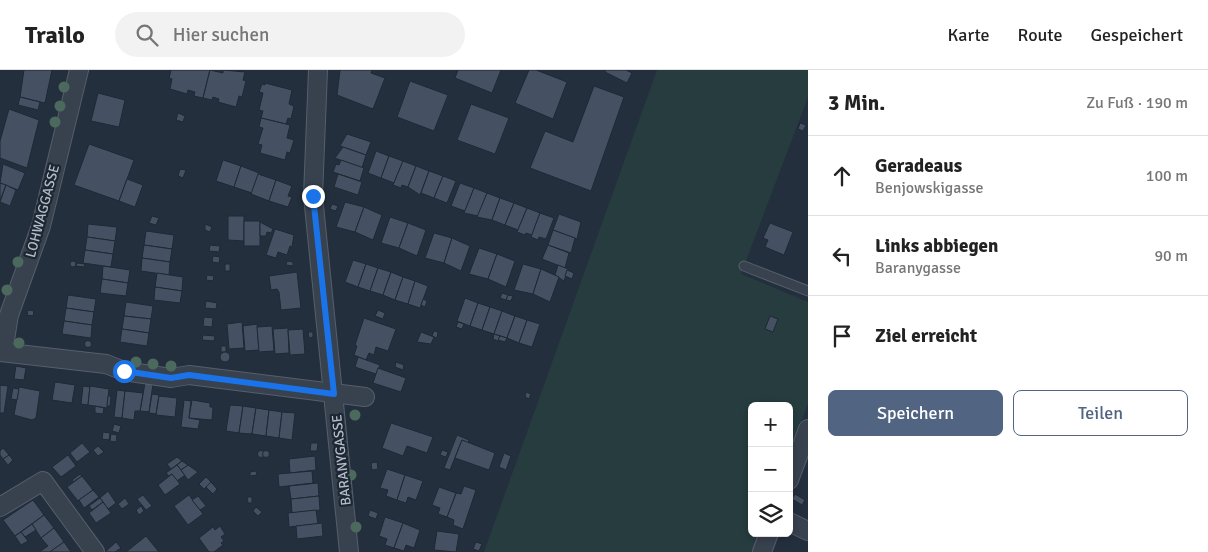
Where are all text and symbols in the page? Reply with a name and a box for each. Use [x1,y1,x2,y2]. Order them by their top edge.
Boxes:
search box [115,12,465,57]
text: Trailo [25,20,85,50]
icon: search [133,21,161,49]
text: Hier suchen [173,23,269,47]
text: Karte [948,24,990,46]
text: Route [1018,24,1063,46]
text: Gespeichert [1091,24,1183,46]
text: 3 Min. [828,90,885,116]
text: Zu Fuß · 190 m [1086,93,1188,113]
text: Geradeaus [875,154,962,178]
icon: ahead [828,162,856,190]
street label: LOHWAGGASSE [22,163,63,259]
text: 100 m [1146,166,1188,186]
text: Benjowskigasse [875,178,983,198]
route end [302,185,325,208]
text: Links abbiegen [875,234,998,258]
icon: left [828,242,856,270]
text: 90 m [1154,246,1188,266]
text: Baranygasse [875,258,961,278]
icon: arrive [828,322,856,350]
text: Ziel erreicht [875,324,977,348]
route start [113,360,136,383]
button: Speichern [828,390,1003,436]
button: Teilen [1013,390,1188,436]
map controls [748,402,793,537]
button: + [748,402,793,447]
street label: BARANYGASSE [328,414,355,506]
button: − [748,447,793,492]
button: layers [748,492,793,537]

